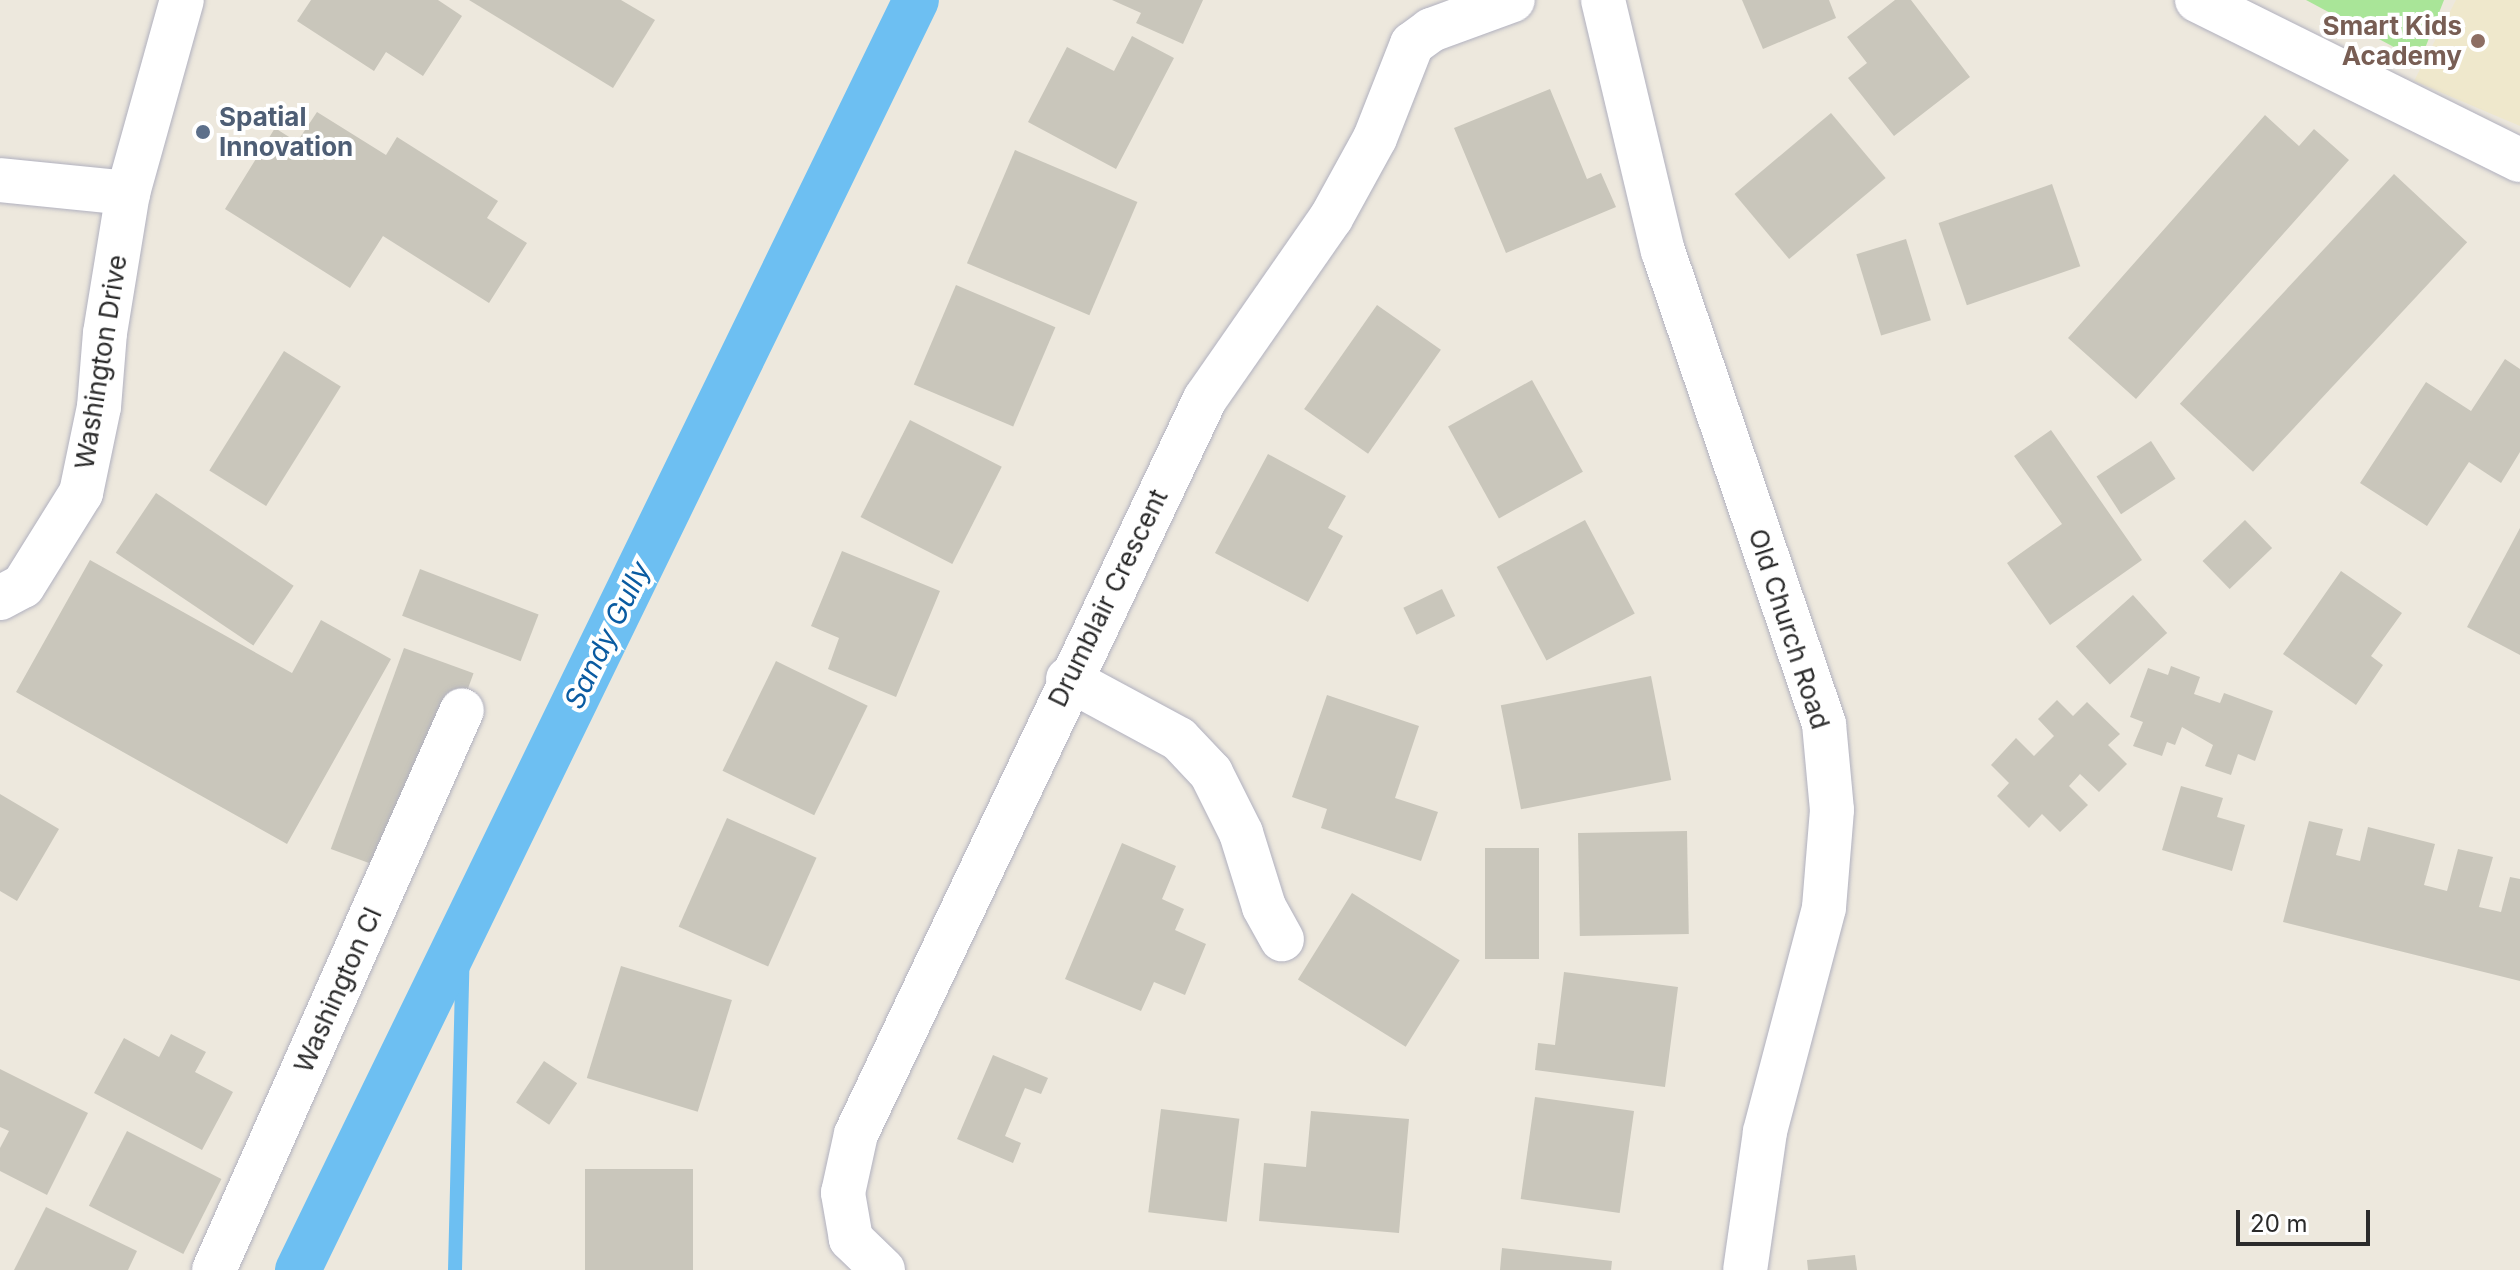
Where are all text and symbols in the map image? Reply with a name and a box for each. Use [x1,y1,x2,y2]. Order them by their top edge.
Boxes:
place label: Smart Kids Academy [2322,10,2462,72]
marker: Smart Kids Academy [2469,32,2487,50]
place label: Spatial Innovation [219,101,353,162]
marker: Spatial Innovation [194,123,212,141]
street label: Washington Drive [69,253,133,471]
street label: Drumblair Crescent [1042,484,1174,712]
street label: Old Church Road [1742,525,1836,733]
water label: Sandy Gully [557,556,657,714]
street label: Washington Cl [288,903,388,1077]
scale bar [2240,1194,2374,1244]
text: 20 m [2250,1209,2308,1238]

